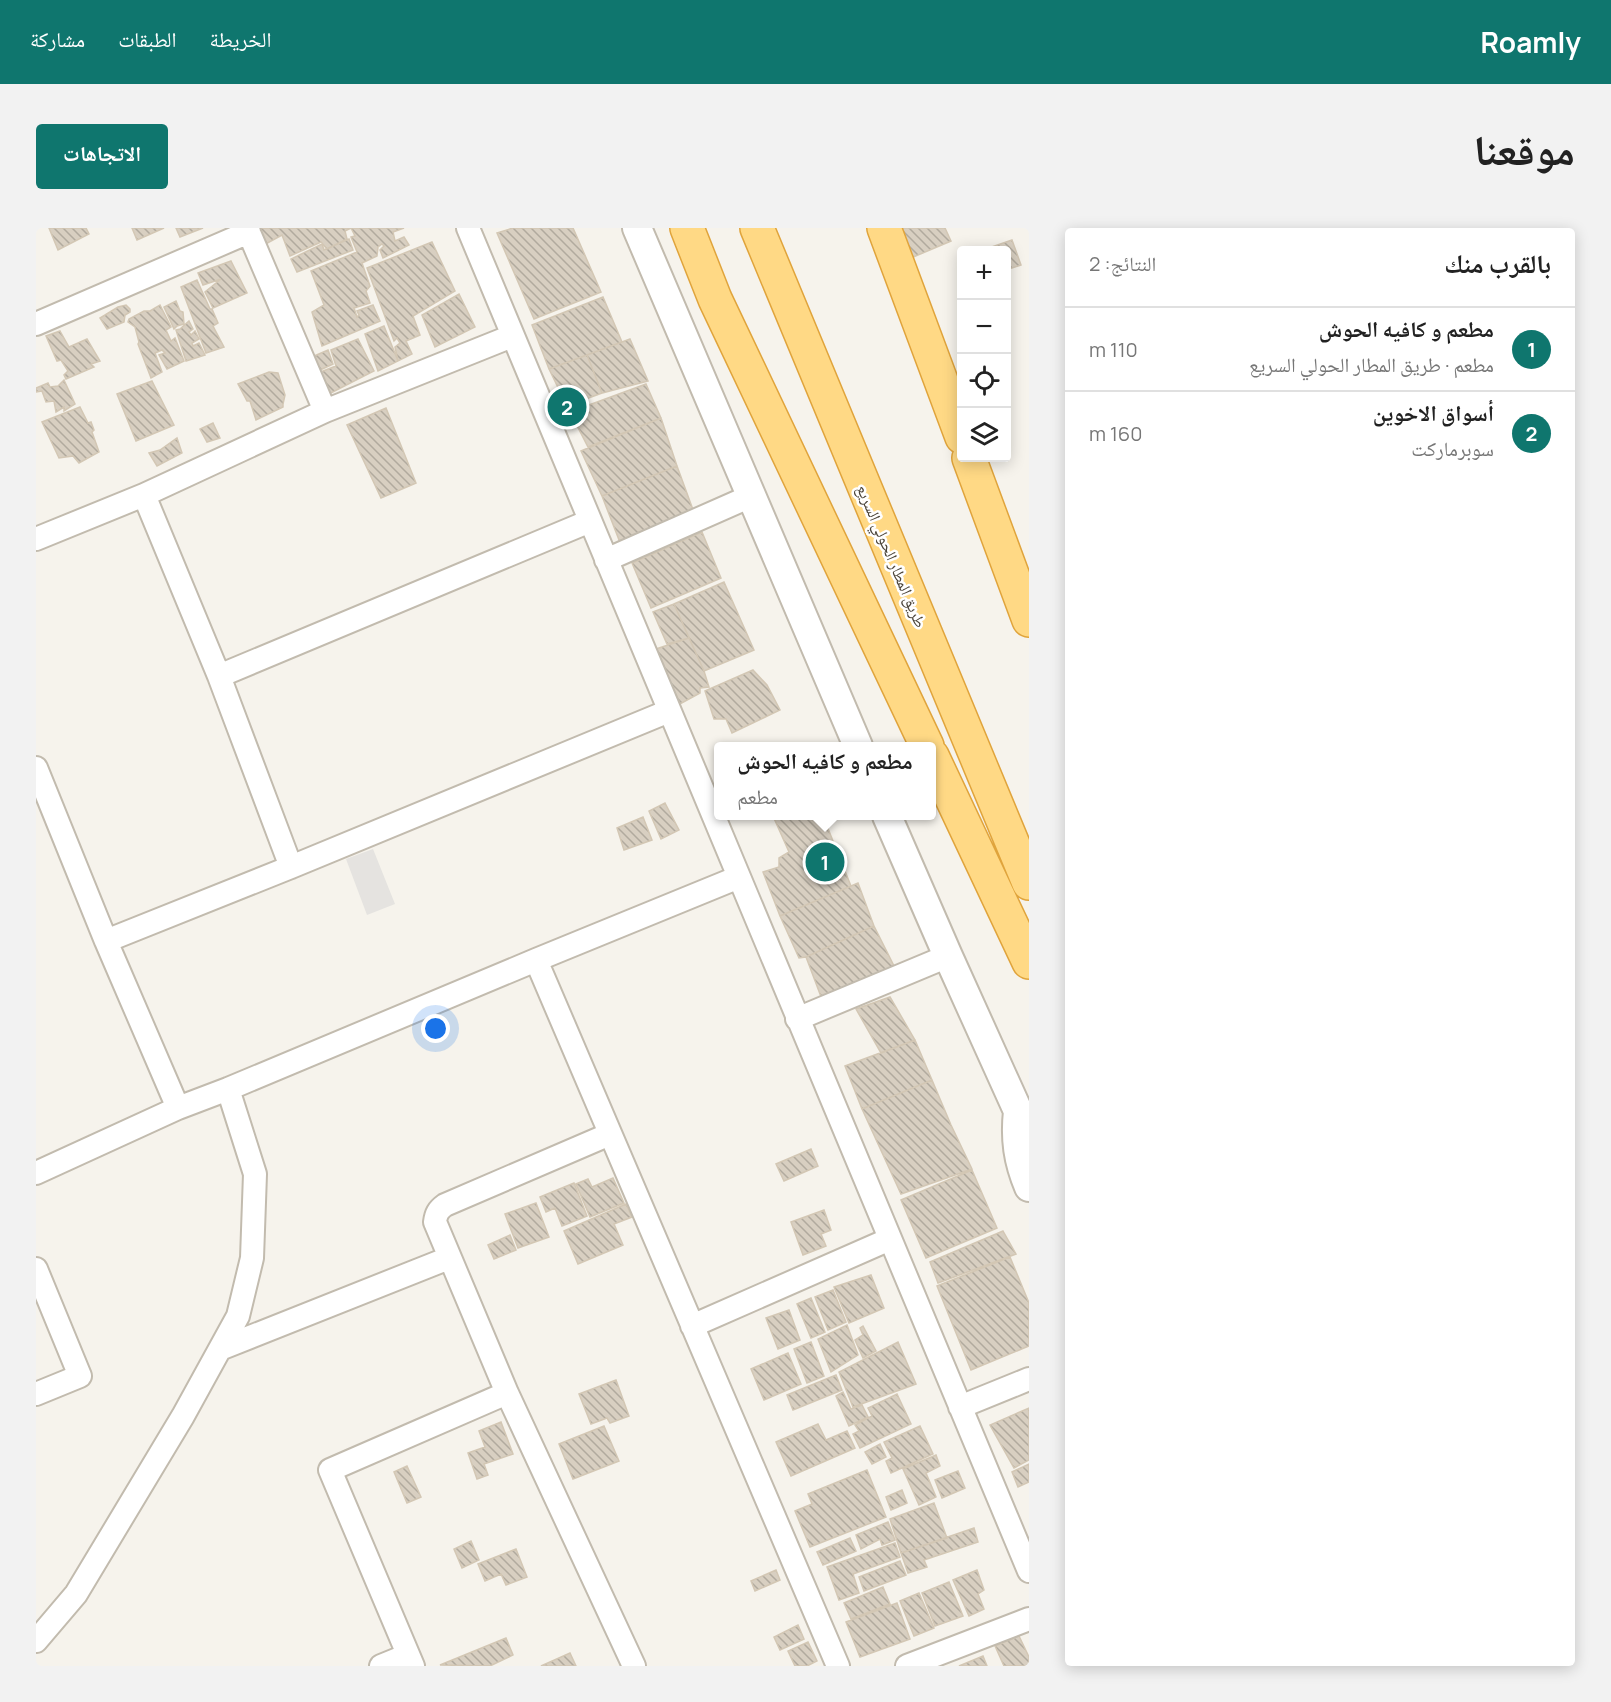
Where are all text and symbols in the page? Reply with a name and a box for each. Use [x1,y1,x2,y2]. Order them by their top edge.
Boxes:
text: Roamly [1480,23,1581,61]
text: مشاركة [30,25,85,53]
text: الطبقات [118,25,177,53]
text: الخريطة [210,25,271,53]
text: موقعنا [1474,120,1575,178]
button: الاتجاهات [36,124,168,189]
text: بالقرب منك [1444,245,1551,281]
map controls [957,246,1011,462]
button: + [957,246,1011,300]
text: النتائج: 2 [1089,250,1156,277]
button: − [957,300,1011,354]
text: مطعم و كافيه الحوش [1319,314,1494,344]
text: 110 m [1089,336,1138,363]
text: 1 [1527,336,1536,363]
text: مطعم · طريق المطار الحولي السريع [1249,351,1494,378]
button: locate [957,354,1011,408]
pin: 2 [548,384,586,429]
text: أسواق الاخوين [1373,398,1494,428]
button: layers [957,408,1011,462]
text: 160 m [1089,420,1142,447]
text: 2 [1526,420,1537,447]
text: سوبرماركت [1411,435,1494,462]
street label: طريق المطار الحولي السريع [850,481,932,632]
popup [714,742,936,820]
text: مطعم و كافيه الحوش [737,746,913,776]
text: مطعم [737,783,778,810]
pin: 1 [806,840,844,884]
your location [421,1014,450,1043]

